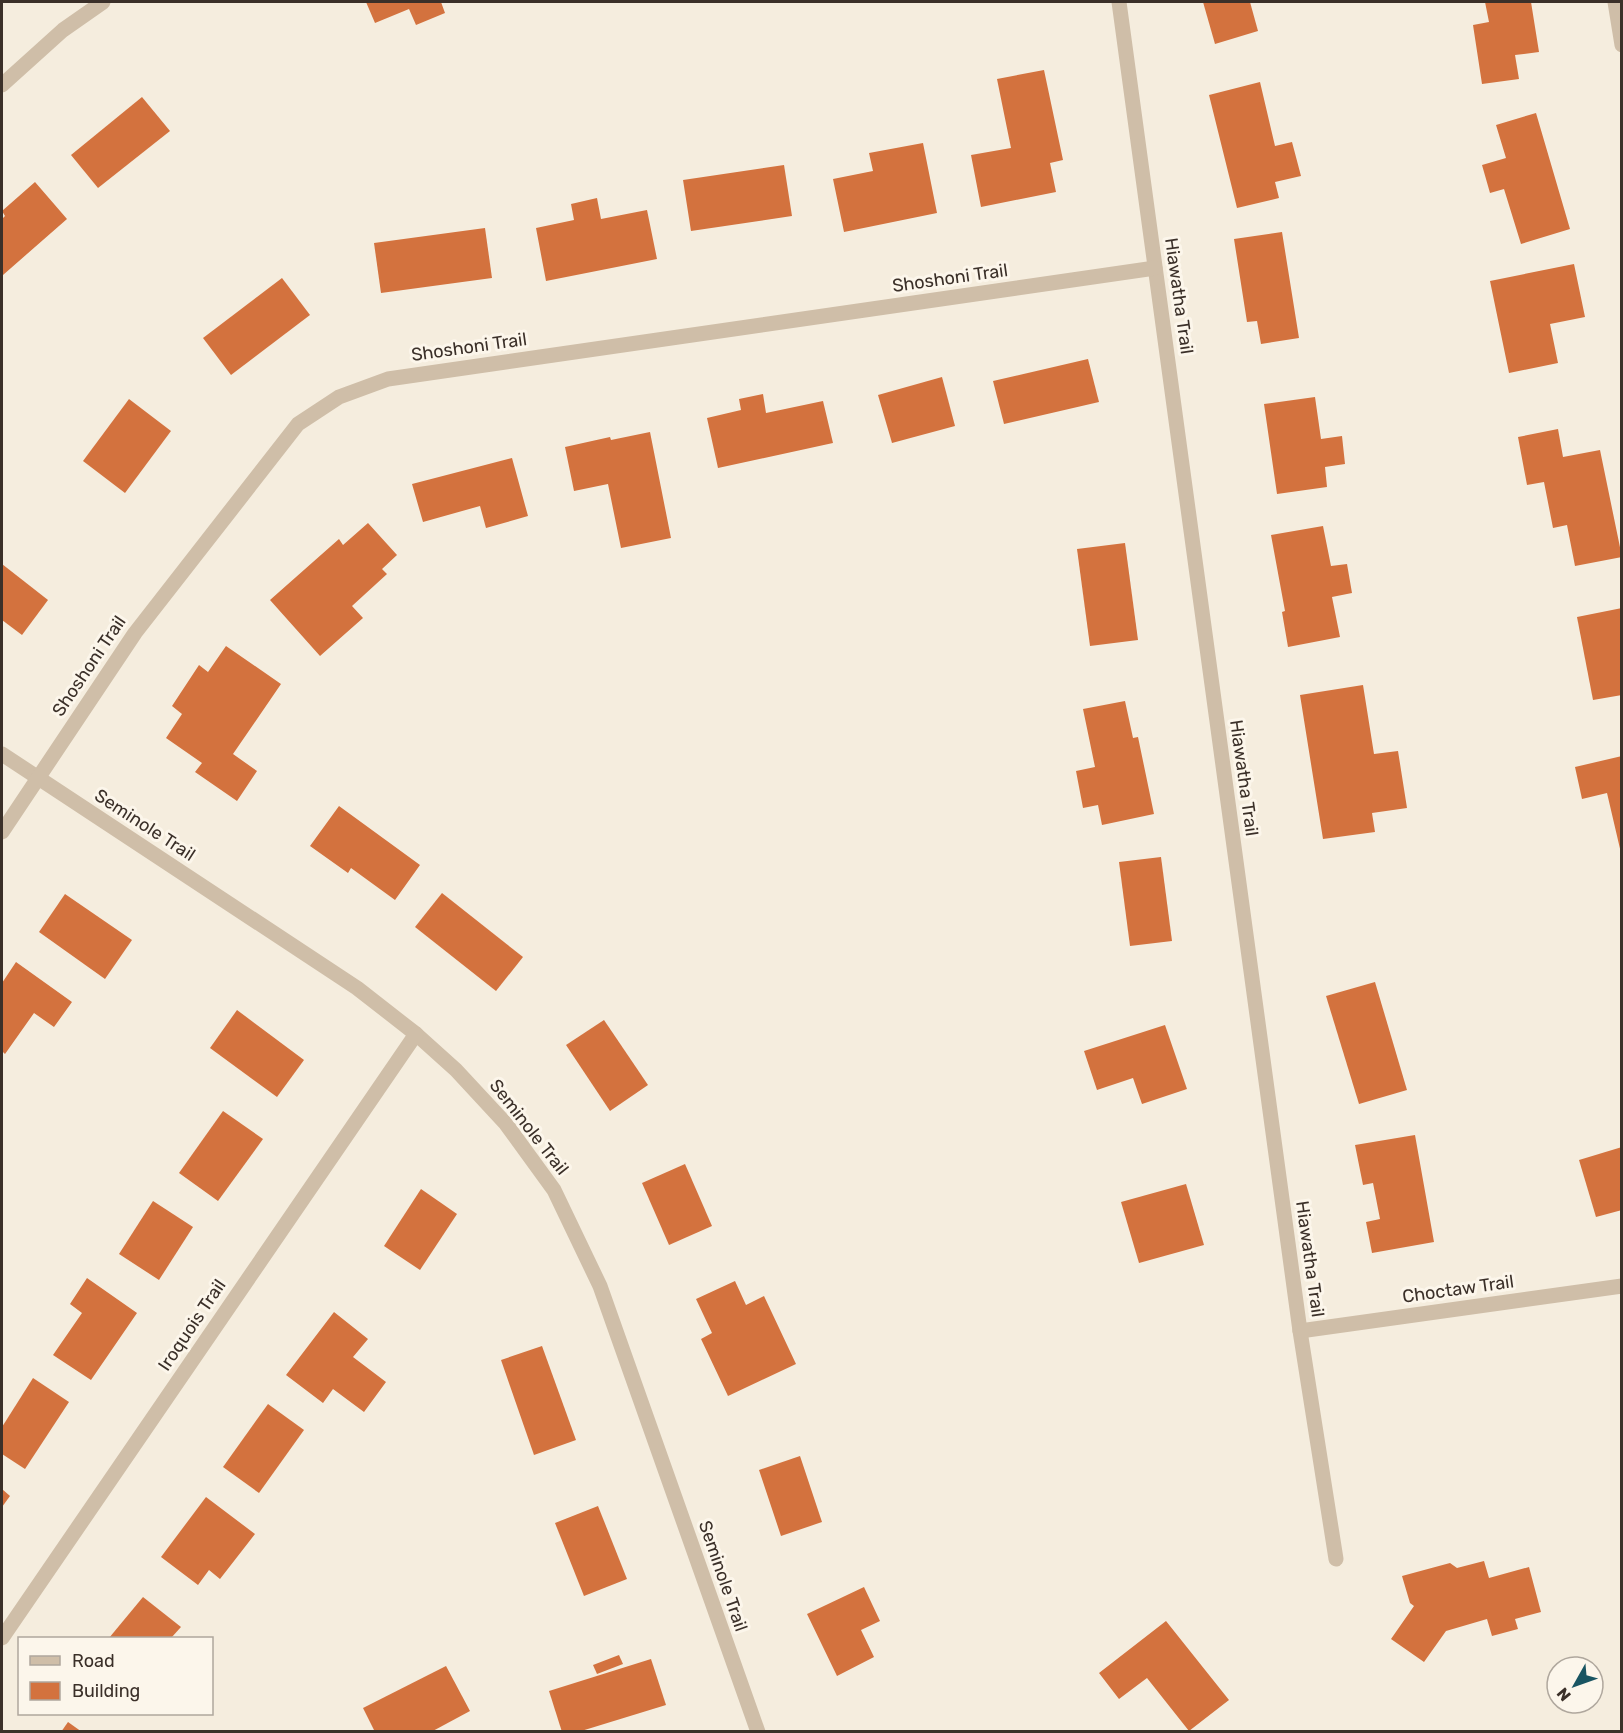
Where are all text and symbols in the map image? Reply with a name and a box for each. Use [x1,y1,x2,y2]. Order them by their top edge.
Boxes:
street label: Hiawatha Trail [1160,236,1198,356]
street label: Shoshoni Trail [891,259,1009,297]
street label: Shoshoni Trail [410,328,528,366]
street label: Shoshoni Trail [47,612,131,720]
street label: Hiawatha Trail [1225,718,1263,838]
street label: Seminole Trail [91,784,199,866]
street label: Seminole Trail [485,1075,573,1179]
street label: Hiawatha Trail [1291,1199,1329,1319]
street label: Choctaw Trail [1401,1270,1515,1308]
street label: Iroquois Trail [153,1275,231,1375]
street label: Seminole Trail [694,1518,752,1634]
legend [18,1637,213,1715]
text: Road [72,1650,115,1672]
north arrow [1545,1655,1605,1715]
text: Building [72,1680,140,1702]
text: N [1553,1684,1575,1705]

